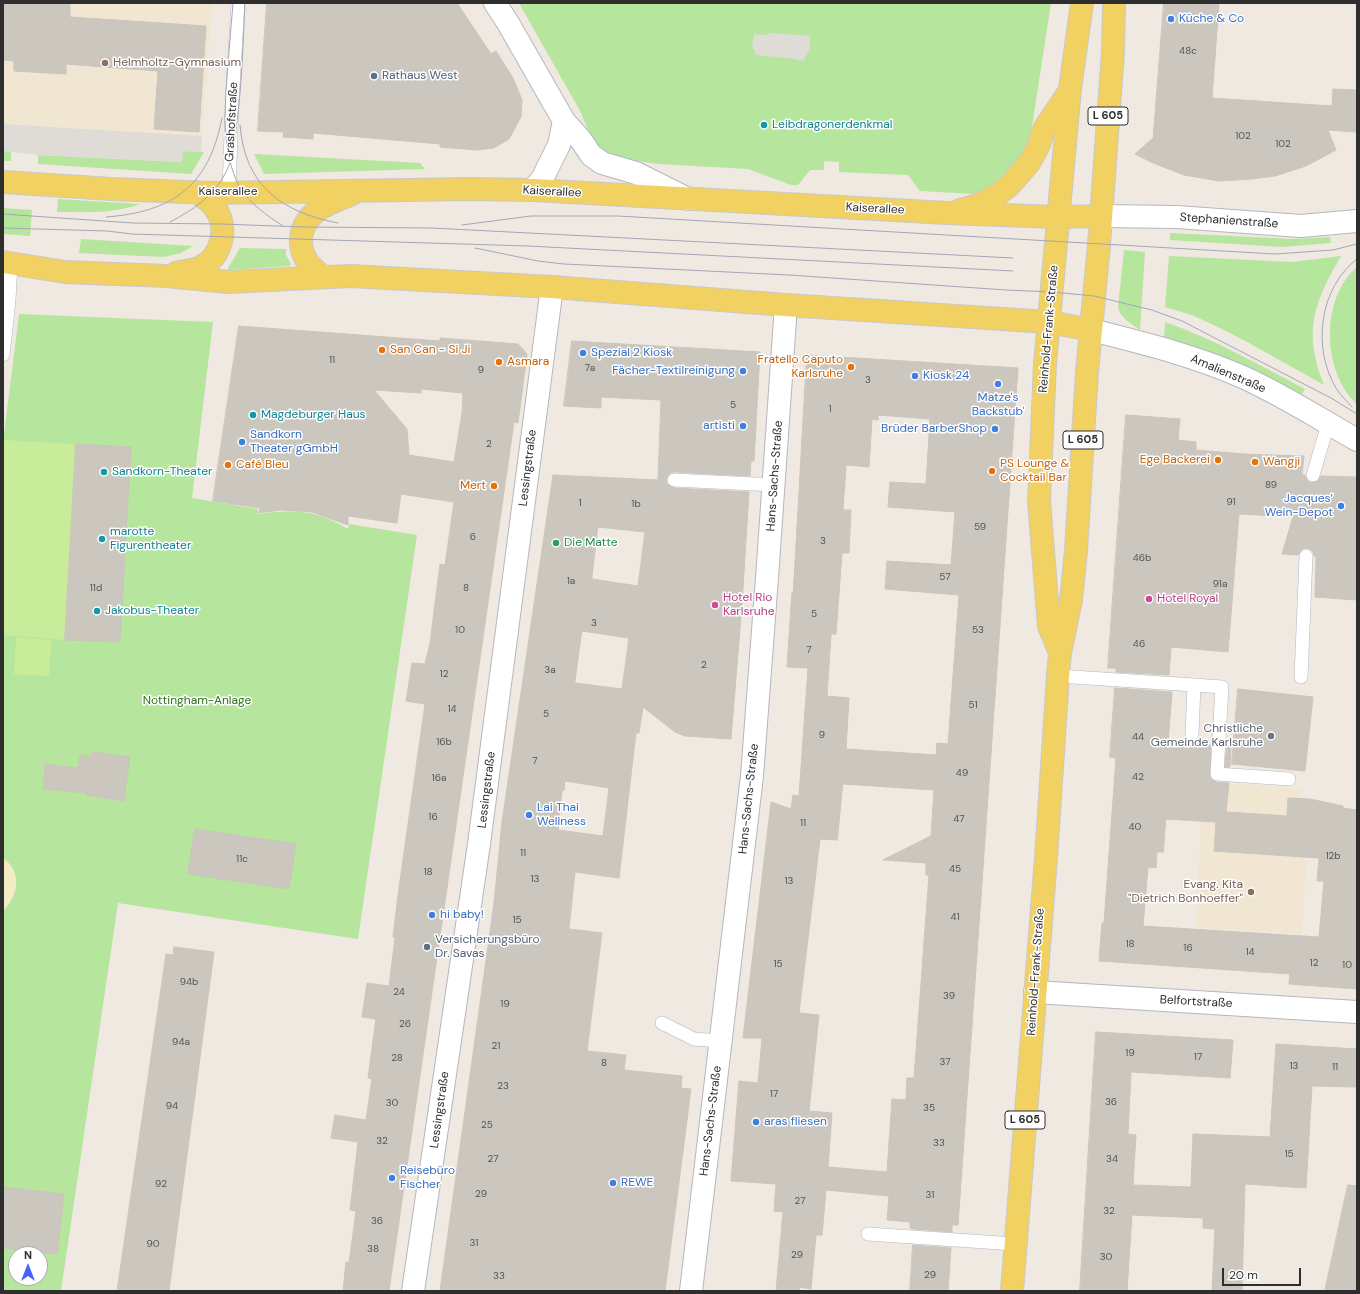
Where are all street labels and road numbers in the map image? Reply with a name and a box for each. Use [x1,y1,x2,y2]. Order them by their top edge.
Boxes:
street label: Grashofstraße [223,82,241,162]
road number: L 605 [1088,107,1128,125]
street label: Kaiserallee [522,183,582,201]
street label: Kaiserallee [199,185,257,199]
street label: Kaiserallee [845,200,905,218]
street label: Stephanienstraße [1179,210,1279,232]
street label: Reinhold-Frank-Straße [1036,265,1062,393]
street label: Amalienstraße [1188,352,1268,396]
street label: Hans-Sachs-Straße [764,420,786,532]
street label: Lessingstraße [516,429,540,507]
road number: L 605 [1063,431,1103,449]
street label: Hans-Sachs-Straße [736,743,762,855]
street label: Lessingstraße [475,751,499,829]
street label: Reinhold-Frank-Straße [1024,908,1048,1036]
street label: Belfortstraße [1159,993,1233,1011]
street label: Hans-Sachs-Straße [697,1065,725,1177]
street label: Lessingstraße [427,1071,453,1149]
road number: L 605 [1005,1111,1045,1129]

